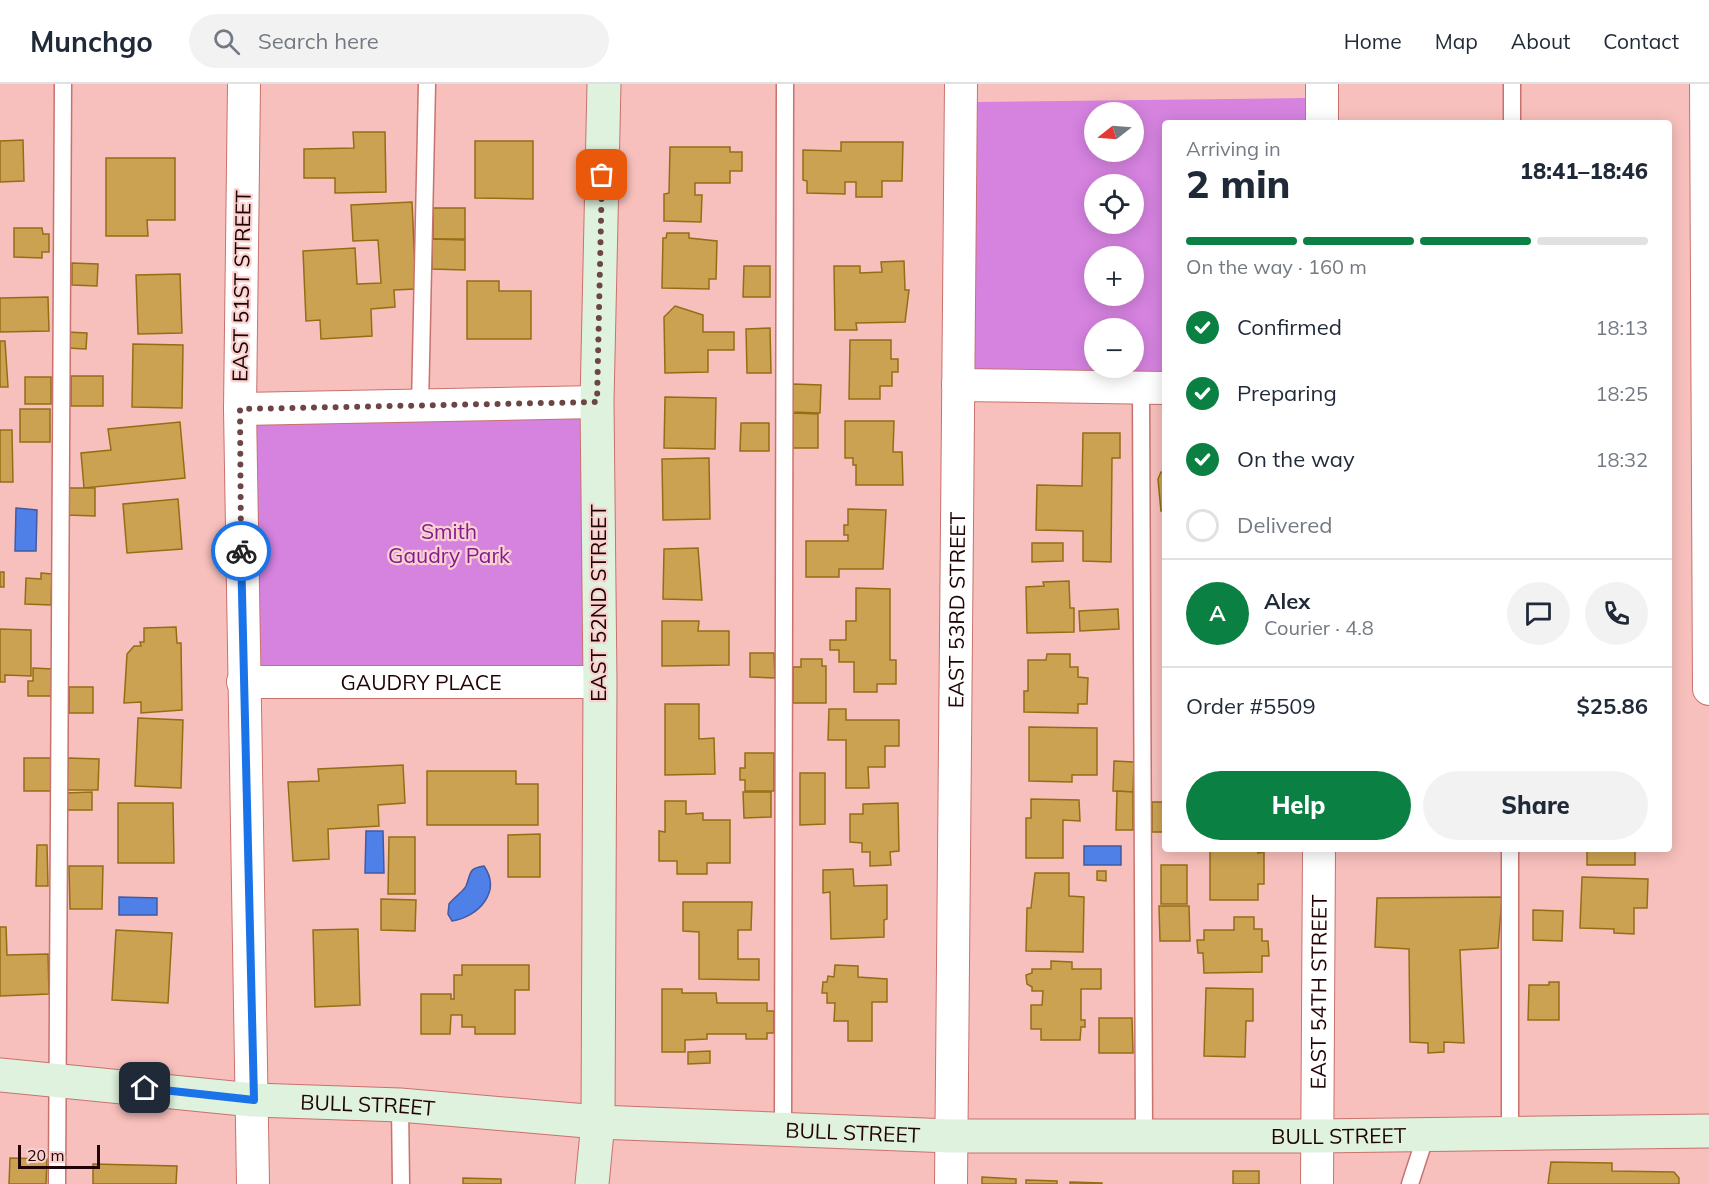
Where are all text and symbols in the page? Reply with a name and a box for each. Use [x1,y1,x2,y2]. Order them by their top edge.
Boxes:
search box [189,14,609,68]
text: Munchgo [30,24,153,59]
icon: search [210,25,243,58]
text: Search here [258,27,379,55]
text: Home [1344,28,1402,54]
text: Map [1435,28,1478,54]
text: About [1511,28,1570,54]
text: Contact [1603,28,1679,54]
north arrow [1084,102,1144,162]
map controls [1084,102,1144,378]
text: Arriving in [1186,136,1281,161]
pin [576,149,627,200]
text: 18:41–18:46 [1520,157,1648,185]
icon: bag [585,158,618,191]
text: 2 min [1186,159,1291,208]
button: locate [1084,174,1144,234]
street label: EAST 51ST STREET [226,190,256,382]
button: + [1084,246,1144,306]
text: On the way · 160 m [1186,254,1367,279]
icon: check [1186,311,1219,344]
text: Confirmed [1237,313,1342,341]
text: 18:13 [1595,315,1648,340]
button: − [1084,318,1144,378]
icon: check [1186,377,1219,410]
text: Preparing [1237,379,1337,407]
text: 18:25 [1595,381,1648,406]
icon: check [1186,443,1219,476]
text: On the way [1237,445,1355,473]
text: 18:32 [1595,447,1648,472]
street label: EAST 52ND STREET [585,504,611,702]
street label: EAST 53RD STREET [942,511,970,708]
text: Delivered [1237,511,1332,539]
park label: Smith Gaudry Park [388,518,510,568]
courier [211,521,271,581]
icon: bike [225,535,258,568]
button: chat [1507,582,1570,645]
button: phone [1585,582,1648,645]
text: Alex [1264,587,1310,615]
text: A [1209,599,1226,627]
text: Courier · 4.8 [1264,615,1374,640]
street label: GAUDRY PLACE [341,669,502,695]
text: Order #5509 [1186,692,1316,720]
text: $25.86 [1577,692,1648,720]
button: Help [1186,771,1411,840]
button: Share [1423,771,1648,840]
street label: EAST 54TH STREET [1305,894,1332,1090]
pin [119,1062,170,1113]
icon: home [128,1071,161,1104]
street label: BULL STREET [300,1089,437,1121]
street label: BULL STREET [785,1116,921,1148]
street label: BULL STREET [1271,1122,1407,1149]
scale bar [18,1142,100,1170]
text: 20 m [27,1145,64,1165]

